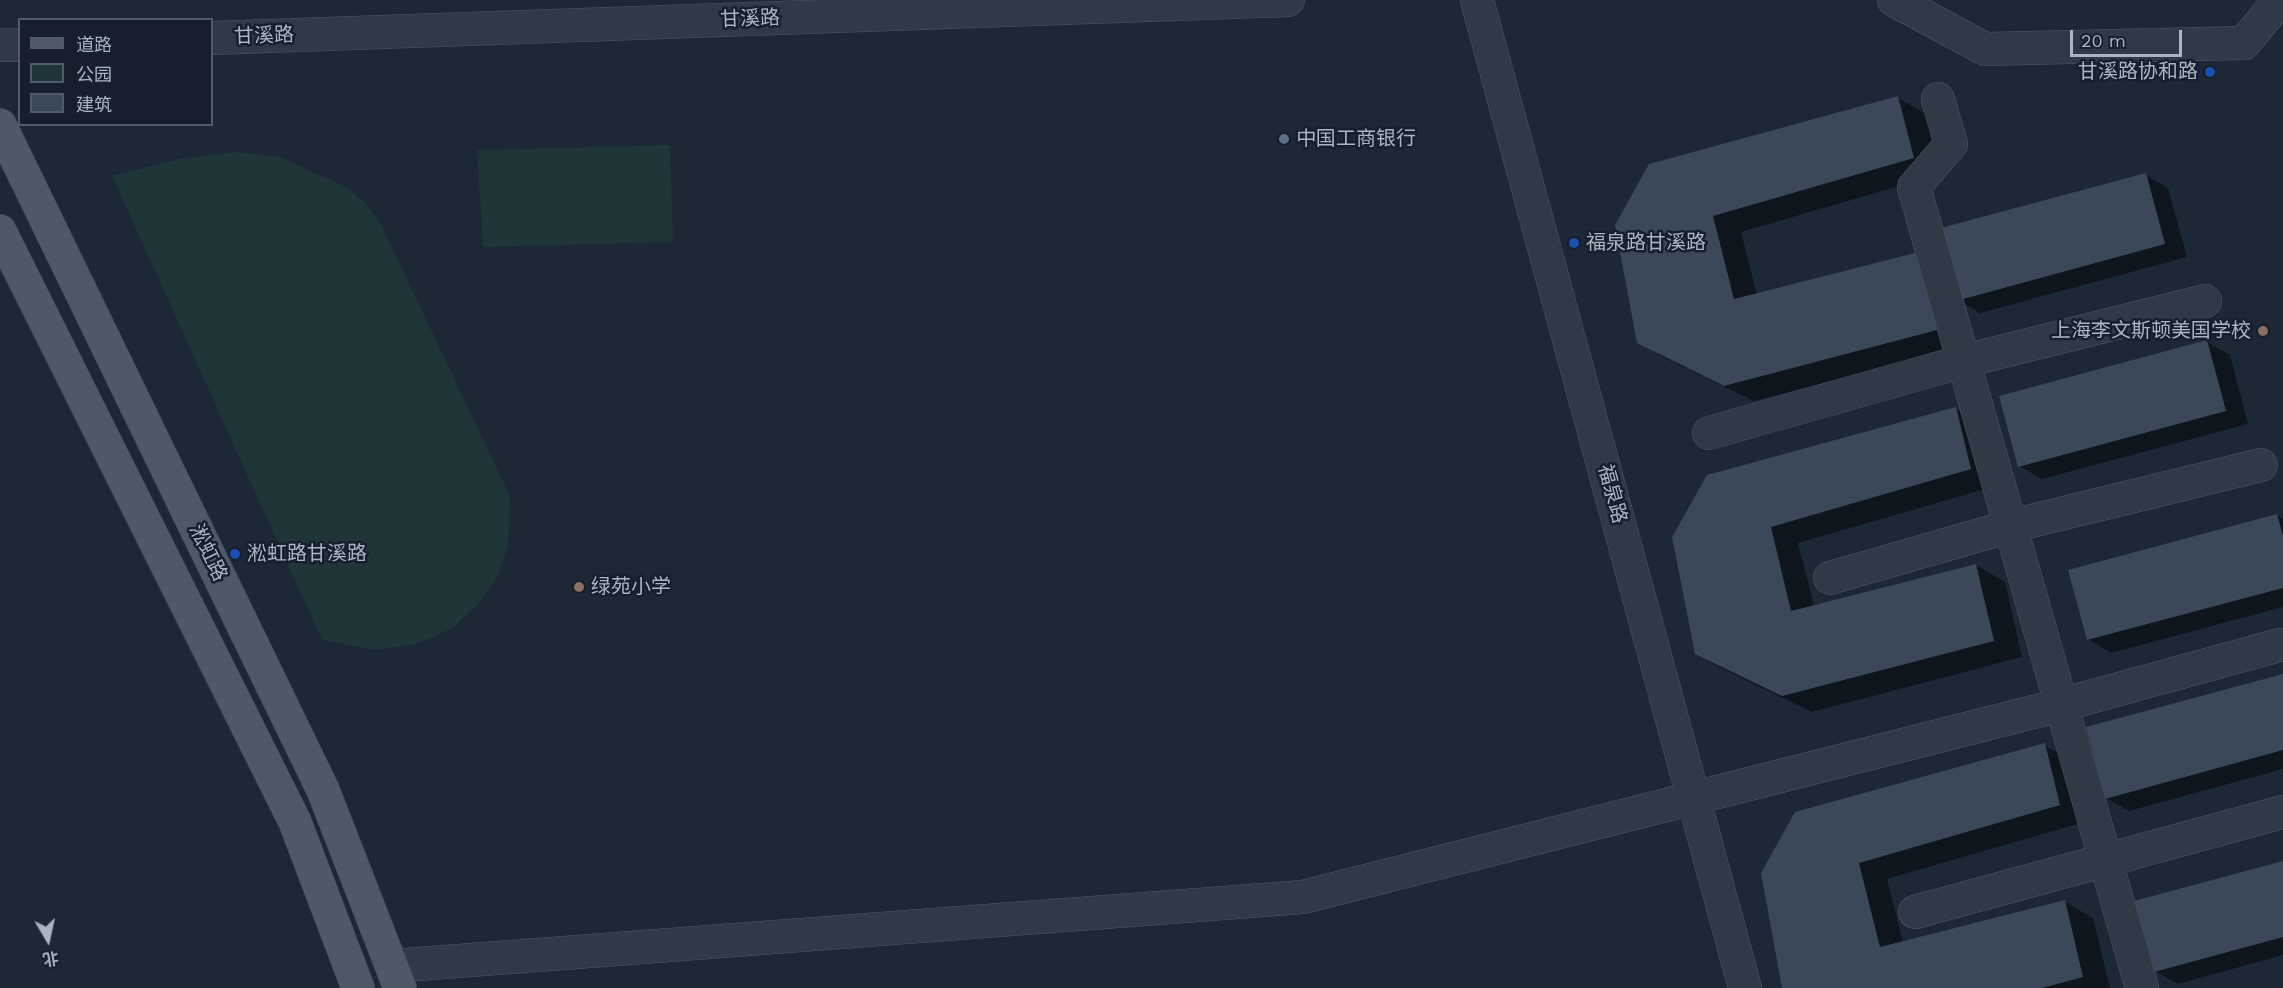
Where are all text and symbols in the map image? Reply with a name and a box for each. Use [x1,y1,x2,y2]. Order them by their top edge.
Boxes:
street label: 甘溪路 [720,6,780,32]
legend [18,18,213,126]
scale bar [2073,18,2186,56]
street label: 甘溪路 [234,23,294,49]
text: 20 m [2081,30,2126,51]
text: 道路 [76,34,112,55]
place label: 甘溪路协和路 [2078,60,2198,84]
text: 公园 [76,64,112,85]
marker: 甘溪路协和路 [2203,65,2217,79]
text: 建筑 [76,94,112,115]
place label: 中国工商银行 [1296,127,1416,151]
marker: 中国工商银行 [1277,132,1291,146]
place label: 福泉路甘溪路 [1586,231,1706,255]
marker: 福泉路甘溪路 [1567,236,1581,250]
place label: 上海李文斯顿美国学校 [2051,319,2251,343]
marker: 上海李文斯顿美国学校 [2256,324,2270,338]
street label: 福泉路 [1593,462,1631,526]
street label: 淞虹路 [184,521,232,585]
place label: 淞虹路甘溪路 [247,542,367,566]
marker: 淞虹路甘溪路 [228,547,242,561]
place label: 绿苑小学 [591,575,671,599]
marker: 绿苑小学 [572,580,586,594]
north arrow [18,910,78,970]
text: 北 [42,948,60,969]

